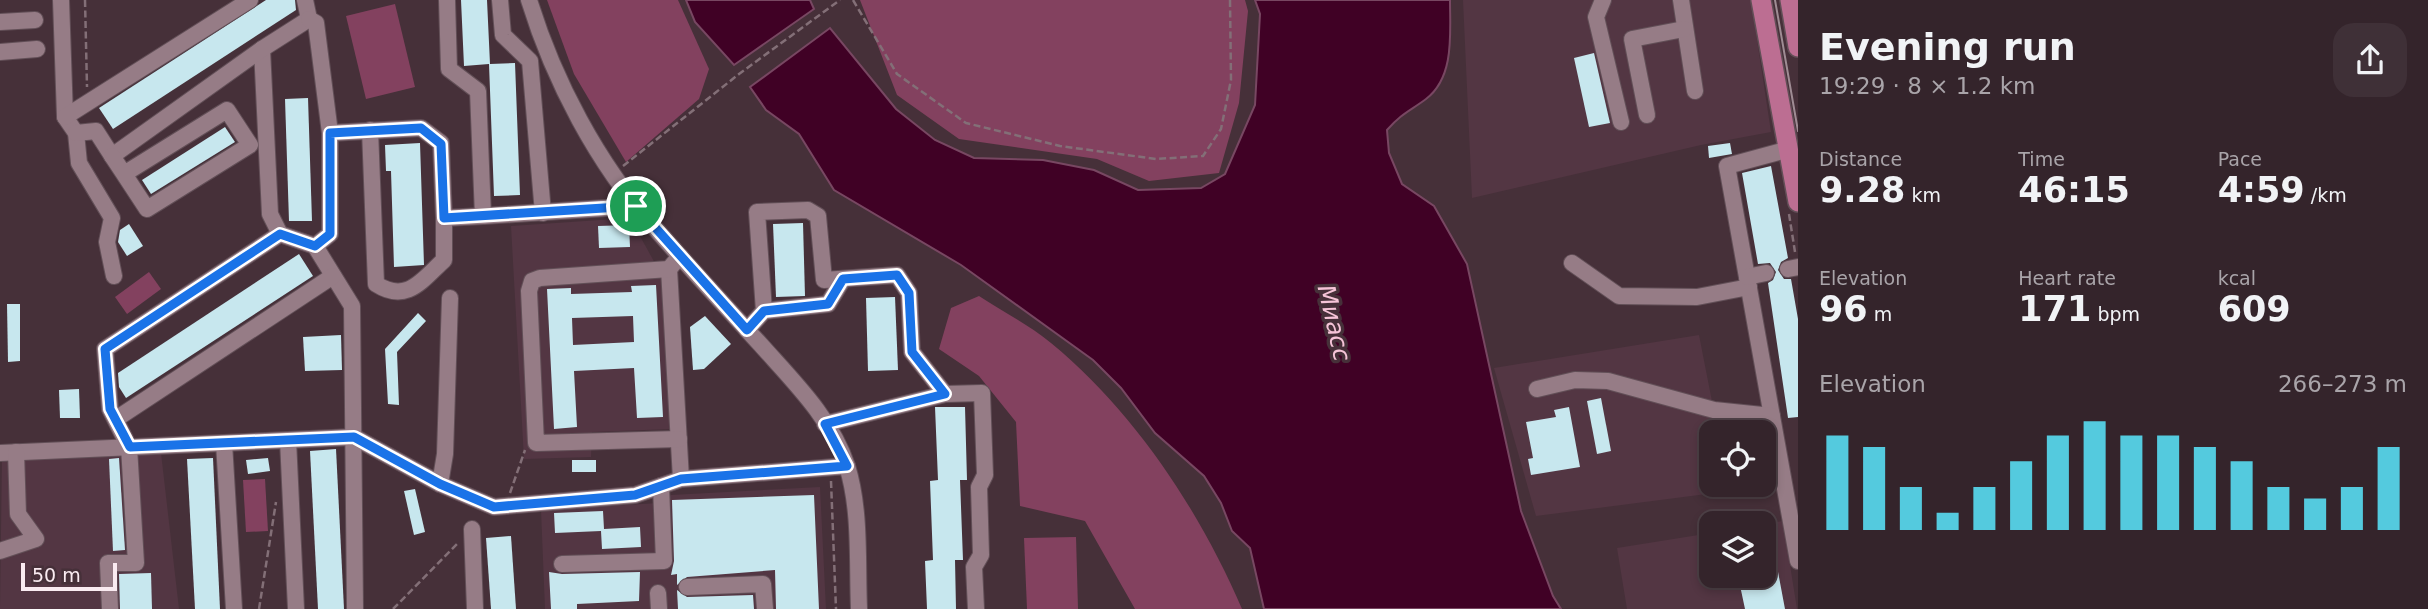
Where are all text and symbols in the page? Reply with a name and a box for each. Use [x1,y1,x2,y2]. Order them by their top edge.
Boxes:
button: share [2333,23,2407,97]
text: Evening run [1819,25,2076,69]
text: 19:29 · 8 × 1.2 km [1819,73,2035,99]
text: Distance [1819,148,1902,170]
text: Time [2018,148,2065,170]
text: Pace [2218,148,2262,170]
text: 9.28 [1819,170,1905,210]
text: 46:15 [2018,170,2130,210]
text: 4:59 [2218,170,2305,210]
pin [606,176,666,236]
text: km [1905,184,1941,206]
text: /km [2305,184,2347,206]
icon: arrive [617,187,655,225]
text: Elevation [1819,267,1907,289]
text: Heart rate [2018,267,2116,289]
text: kcal [2218,267,2256,289]
water label: Миасс [1312,282,1356,364]
text: 96 [1819,289,1868,329]
text: 171 [2018,289,2091,329]
text: 609 [2218,289,2291,329]
text: m [1868,303,1892,325]
text: bpm [2091,303,2140,325]
text: Elevation [1819,371,1926,397]
text: 266–273 m [2278,371,2407,397]
map controls [1699,420,1776,588]
button: locate [1699,420,1776,497]
button: layers [1699,511,1776,588]
scale bar [21,560,117,592]
text: 50 m [32,564,81,586]

